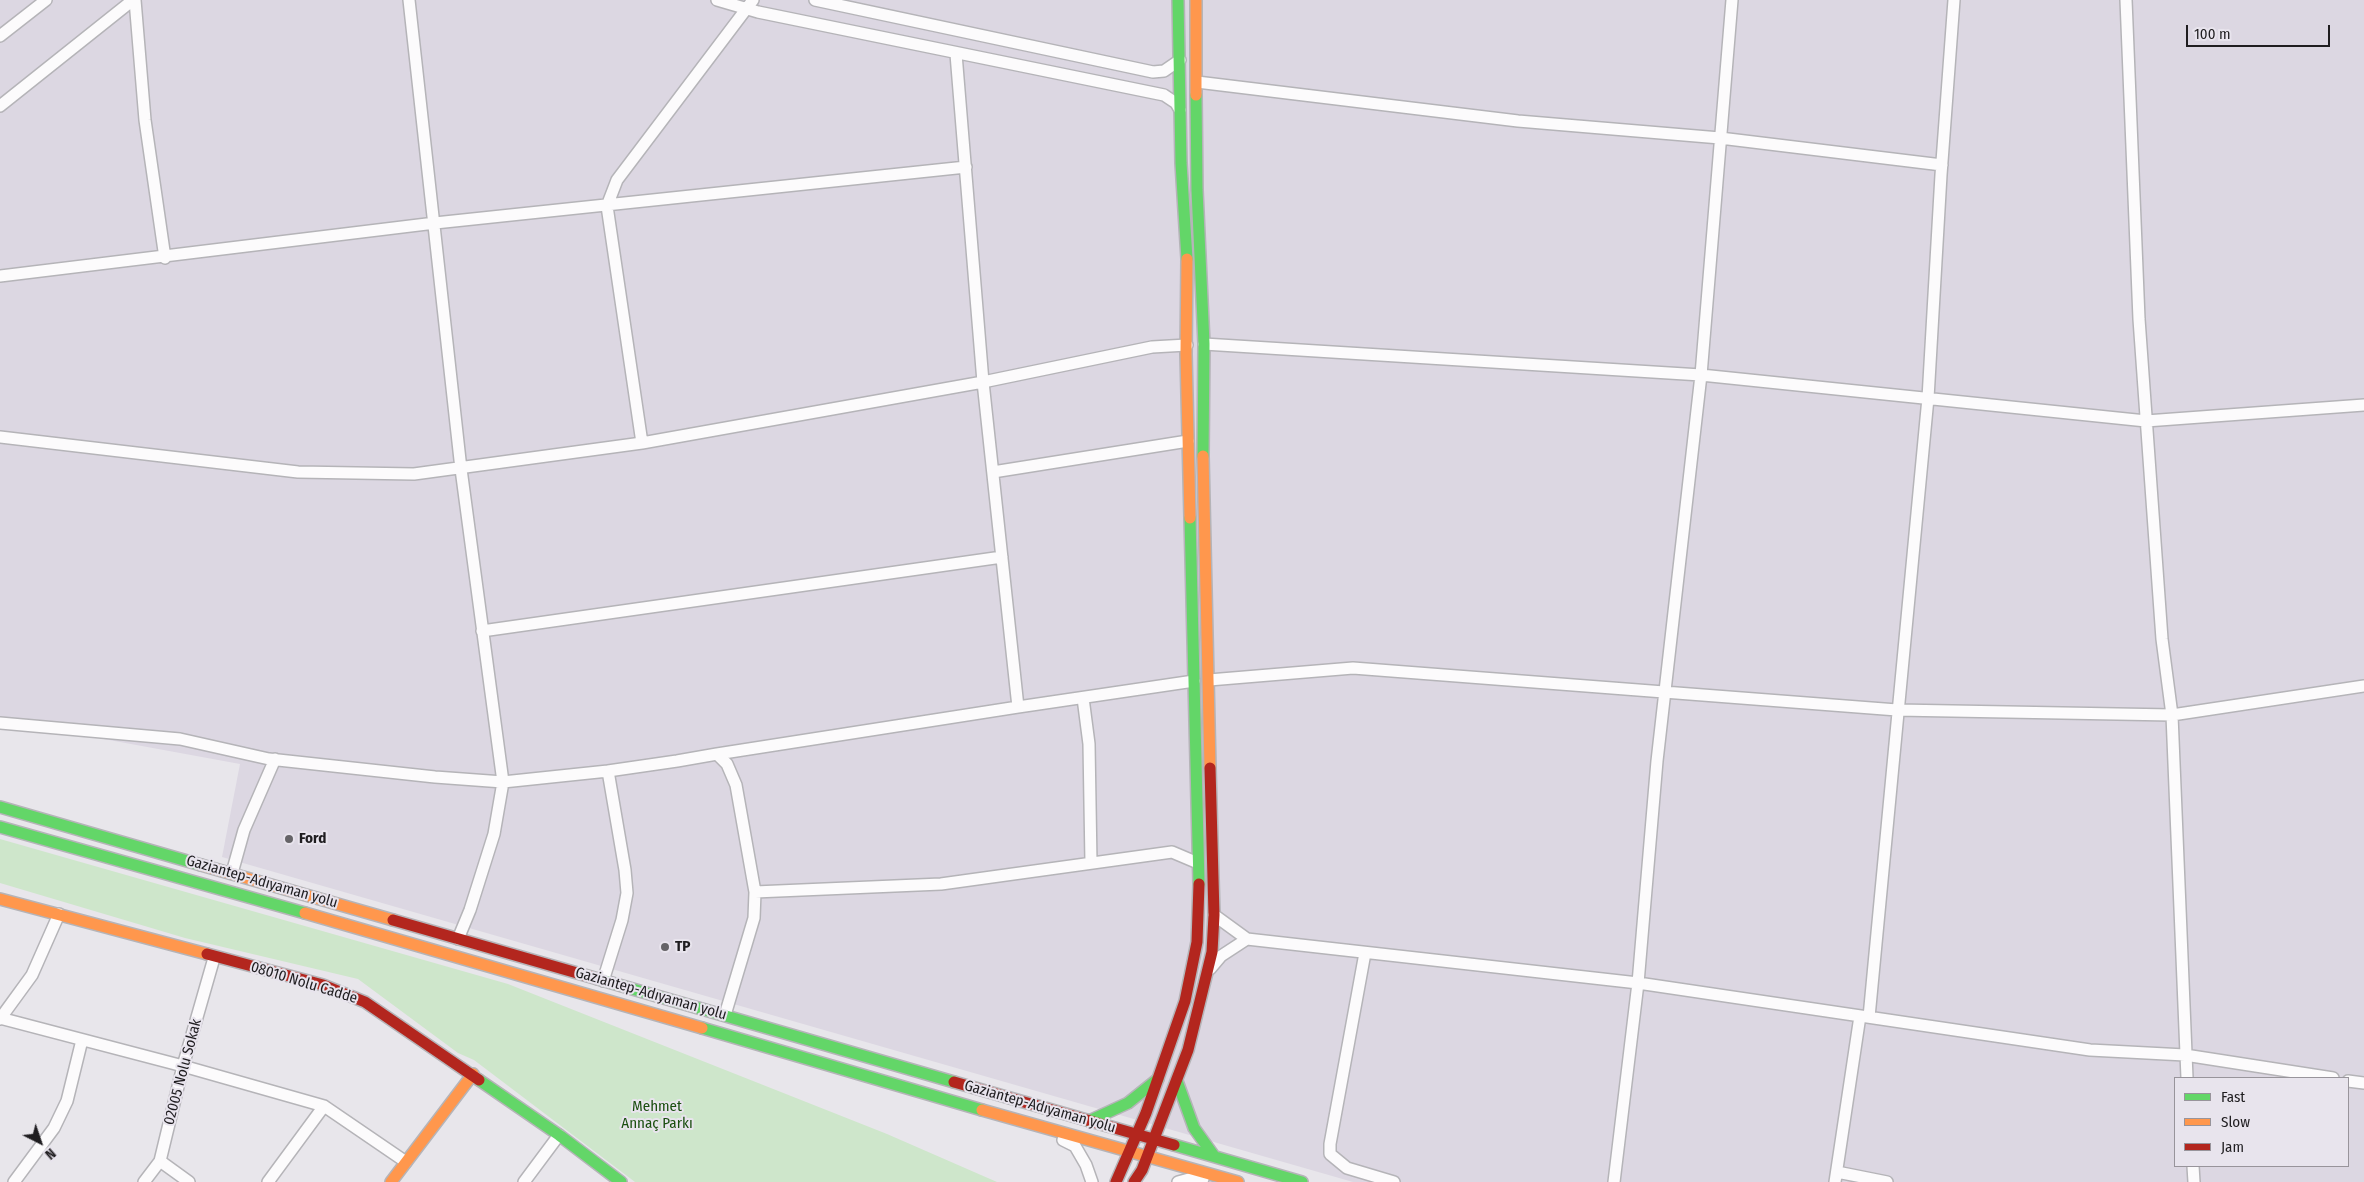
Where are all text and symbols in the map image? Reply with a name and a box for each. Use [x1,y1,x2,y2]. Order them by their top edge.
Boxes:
scale bar [2189,15,2333,47]
text: 100 m [2194,25,2231,43]
place label: Ford [299,830,326,848]
marker: Ford [283,833,295,845]
street label: Gaziantep-Adıyaman yolu [184,852,340,912]
place label: TP [675,938,691,956]
marker: TP [659,941,671,953]
street label: 08010 Nolu Cadde [248,958,360,1008]
street label: Gaziantep-Adıyaman yolu [573,964,729,1024]
street label: 02005 Nolu Sokak [160,1017,206,1127]
street label: Gaziantep-Adıyaman yolu [962,1077,1118,1137]
legend [2174,1077,2349,1167]
text: Fast [2221,1088,2245,1106]
park label: Mehmet Annaç Parkı [621,1098,693,1133]
text: Slow [2221,1113,2250,1131]
north arrow [15,1117,65,1167]
text: Jam [2221,1138,2244,1156]
text: N [41,1145,59,1163]

